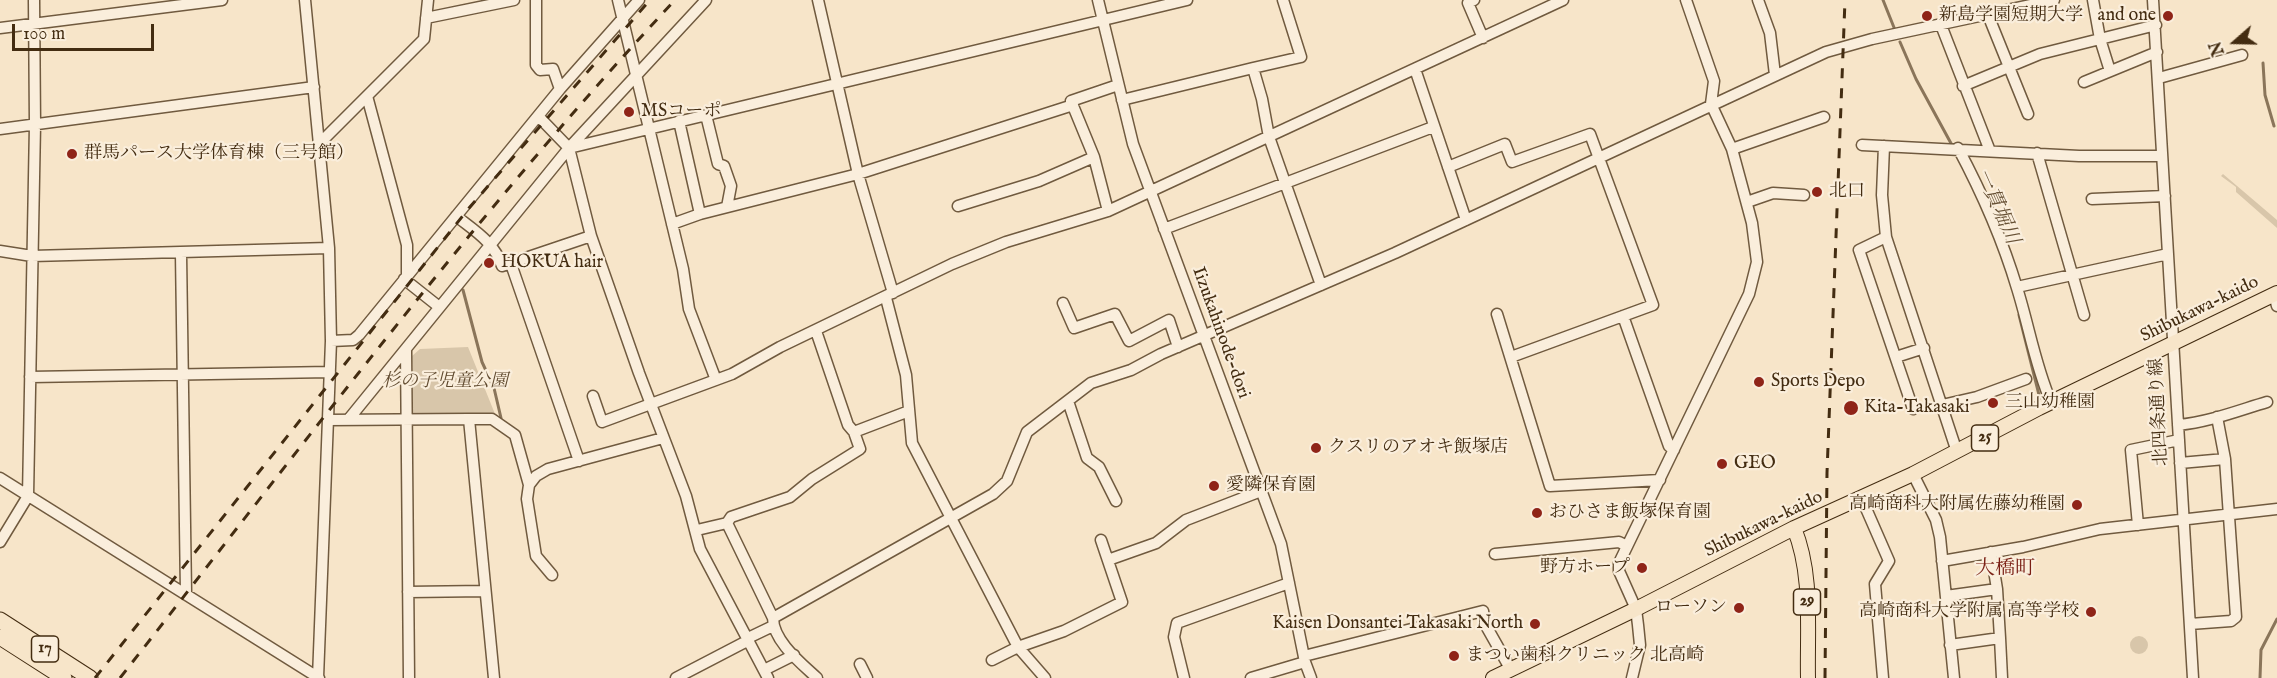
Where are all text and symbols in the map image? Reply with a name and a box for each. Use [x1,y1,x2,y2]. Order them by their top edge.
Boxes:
place label: 新島学園短期大学 [1939,5,2083,27]
place label: and one [2098,5,2156,27]
marker: 新島学園短期大学 [1920,9,1934,23]
marker: and one [2161,9,2175,23]
scale bar [15,12,158,50]
north arrow [2205,12,2265,72]
text: 100 m [23,23,65,46]
text: N [2206,38,2230,58]
place label: MSコーポ [641,101,721,123]
marker: MSコーポ [622,105,636,119]
place label: 群馬パース大学体育棟（三号館） [84,143,354,165]
marker: 群馬パース大学体育棟（三号館） [65,147,79,161]
water label: 一貫堀川 [1969,166,2023,248]
place label: 北口 [1829,181,1865,203]
marker: 北口 [1810,185,1824,199]
place label: HOKUA hair [501,252,603,274]
marker: HOKUA hair [482,256,496,270]
street label: Iizukahinode-dori [1186,264,1254,402]
street label: Shibukawa-kaido [2137,272,2263,348]
street label: 北四条通り線 [2146,358,2174,466]
park label: 杉の子児童公園 [382,371,508,393]
place label: Sports Depo [1771,371,1865,393]
marker: Sports Depo [1752,375,1766,389]
place label: 三山幼稚園 [2005,392,2095,414]
marker: 三山幼稚園 [1986,396,2000,410]
place label: Kita-Takasaki [1864,397,1970,419]
marker: Kita-Takasaki [1842,399,1860,417]
road number: 25 [1972,425,1998,451]
place label: クスリのアオキ飯塚店 [1328,437,1508,459]
marker: クスリのアオキ飯塚店 [1309,441,1323,455]
place label: GEO [1734,453,1776,475]
marker: GEO [1715,457,1729,471]
place label: 愛隣保育園 [1226,475,1316,497]
marker: 愛隣保育園 [1207,479,1221,493]
street label: Shibukawa-kaido [1701,487,1827,563]
place label: 高崎商科大附属佐藤幼稚園 [1849,494,2065,516]
marker: 高崎商科大附属佐藤幼稚園 [2070,498,2084,512]
place label: おひさま飯塚保育園 [1549,502,1711,524]
marker: おひさま飯塚保育園 [1530,506,1544,520]
place label: 野方ホープ [1540,557,1630,579]
district label: 大橋町 [1975,558,2035,582]
marker: 野方ホープ [1635,561,1649,575]
road number: 29 [1794,589,1820,615]
place label: ローソン [1655,597,1727,619]
marker: ローソン [1732,601,1746,615]
place label: 高崎商科大学附属 高等学校 [1859,601,2079,623]
marker: 高崎商科大学附属 高等学校 [2084,605,2098,619]
place label: Kaisen Donsantei Takasaki North [1272,613,1523,635]
marker: Kaisen Donsantei Takasaki North [1528,617,1542,631]
road number: 17 [32,636,58,662]
place label: まつい歯科クリニック 北高崎 [1466,645,1704,667]
marker: まつい歯科クリニック 北高崎 [1447,649,1461,663]

